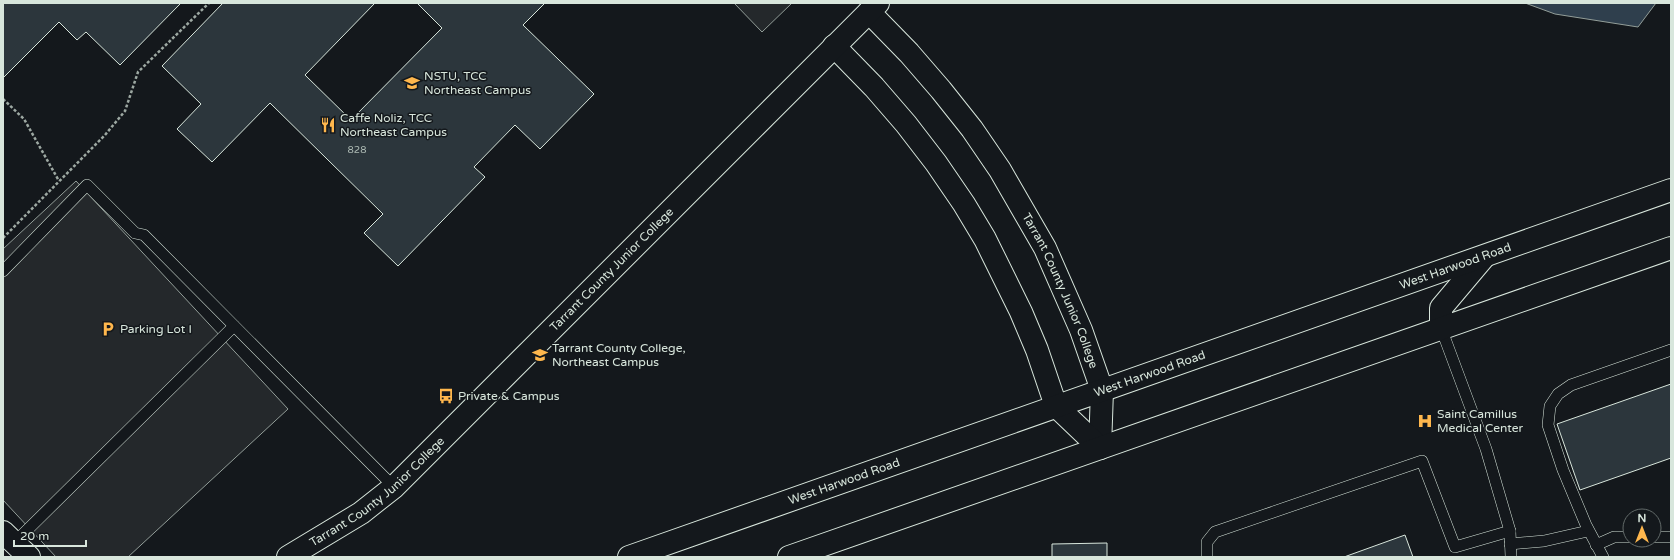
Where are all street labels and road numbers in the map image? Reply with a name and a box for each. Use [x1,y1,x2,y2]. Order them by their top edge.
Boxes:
street label: Tarrant County Junior College [547,205,676,334]
street label: Tarrant County Junior College [1019,211,1101,370]
street label: West Harwood Road [1398,240,1513,292]
street label: West Harwood Road [1092,348,1207,400]
street label: Tarrant County Junior College [307,434,447,549]
street label: West Harwood Road [786,455,902,507]

